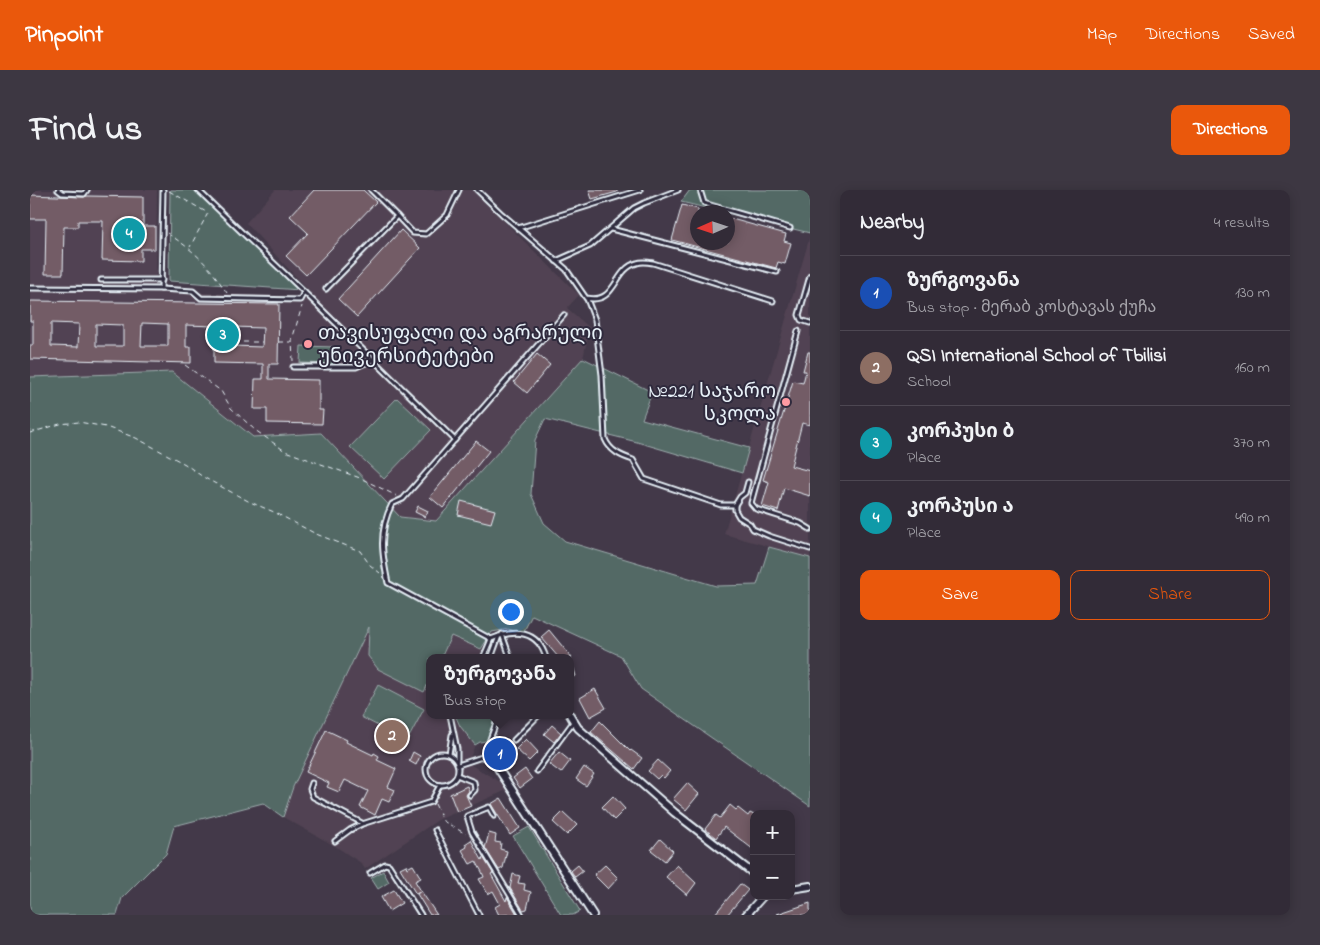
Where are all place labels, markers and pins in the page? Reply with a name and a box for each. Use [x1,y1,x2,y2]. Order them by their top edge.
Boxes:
pin: 4 [113,215,145,253]
pin: 3 [207,316,239,354]
place label: თავისუფალი და აგრარული უნივერსიტეტები [318,320,603,372]
marker: თავისუფალი და აგრარული უნივერსიტეტები [302,338,314,350]
place label: №221 საჯარო სკოლა [648,378,776,430]
marker: №221 საჯარო სკოლა [780,396,792,408]
pin: 2 [376,717,408,755]
pin: 1 [484,735,516,773]

